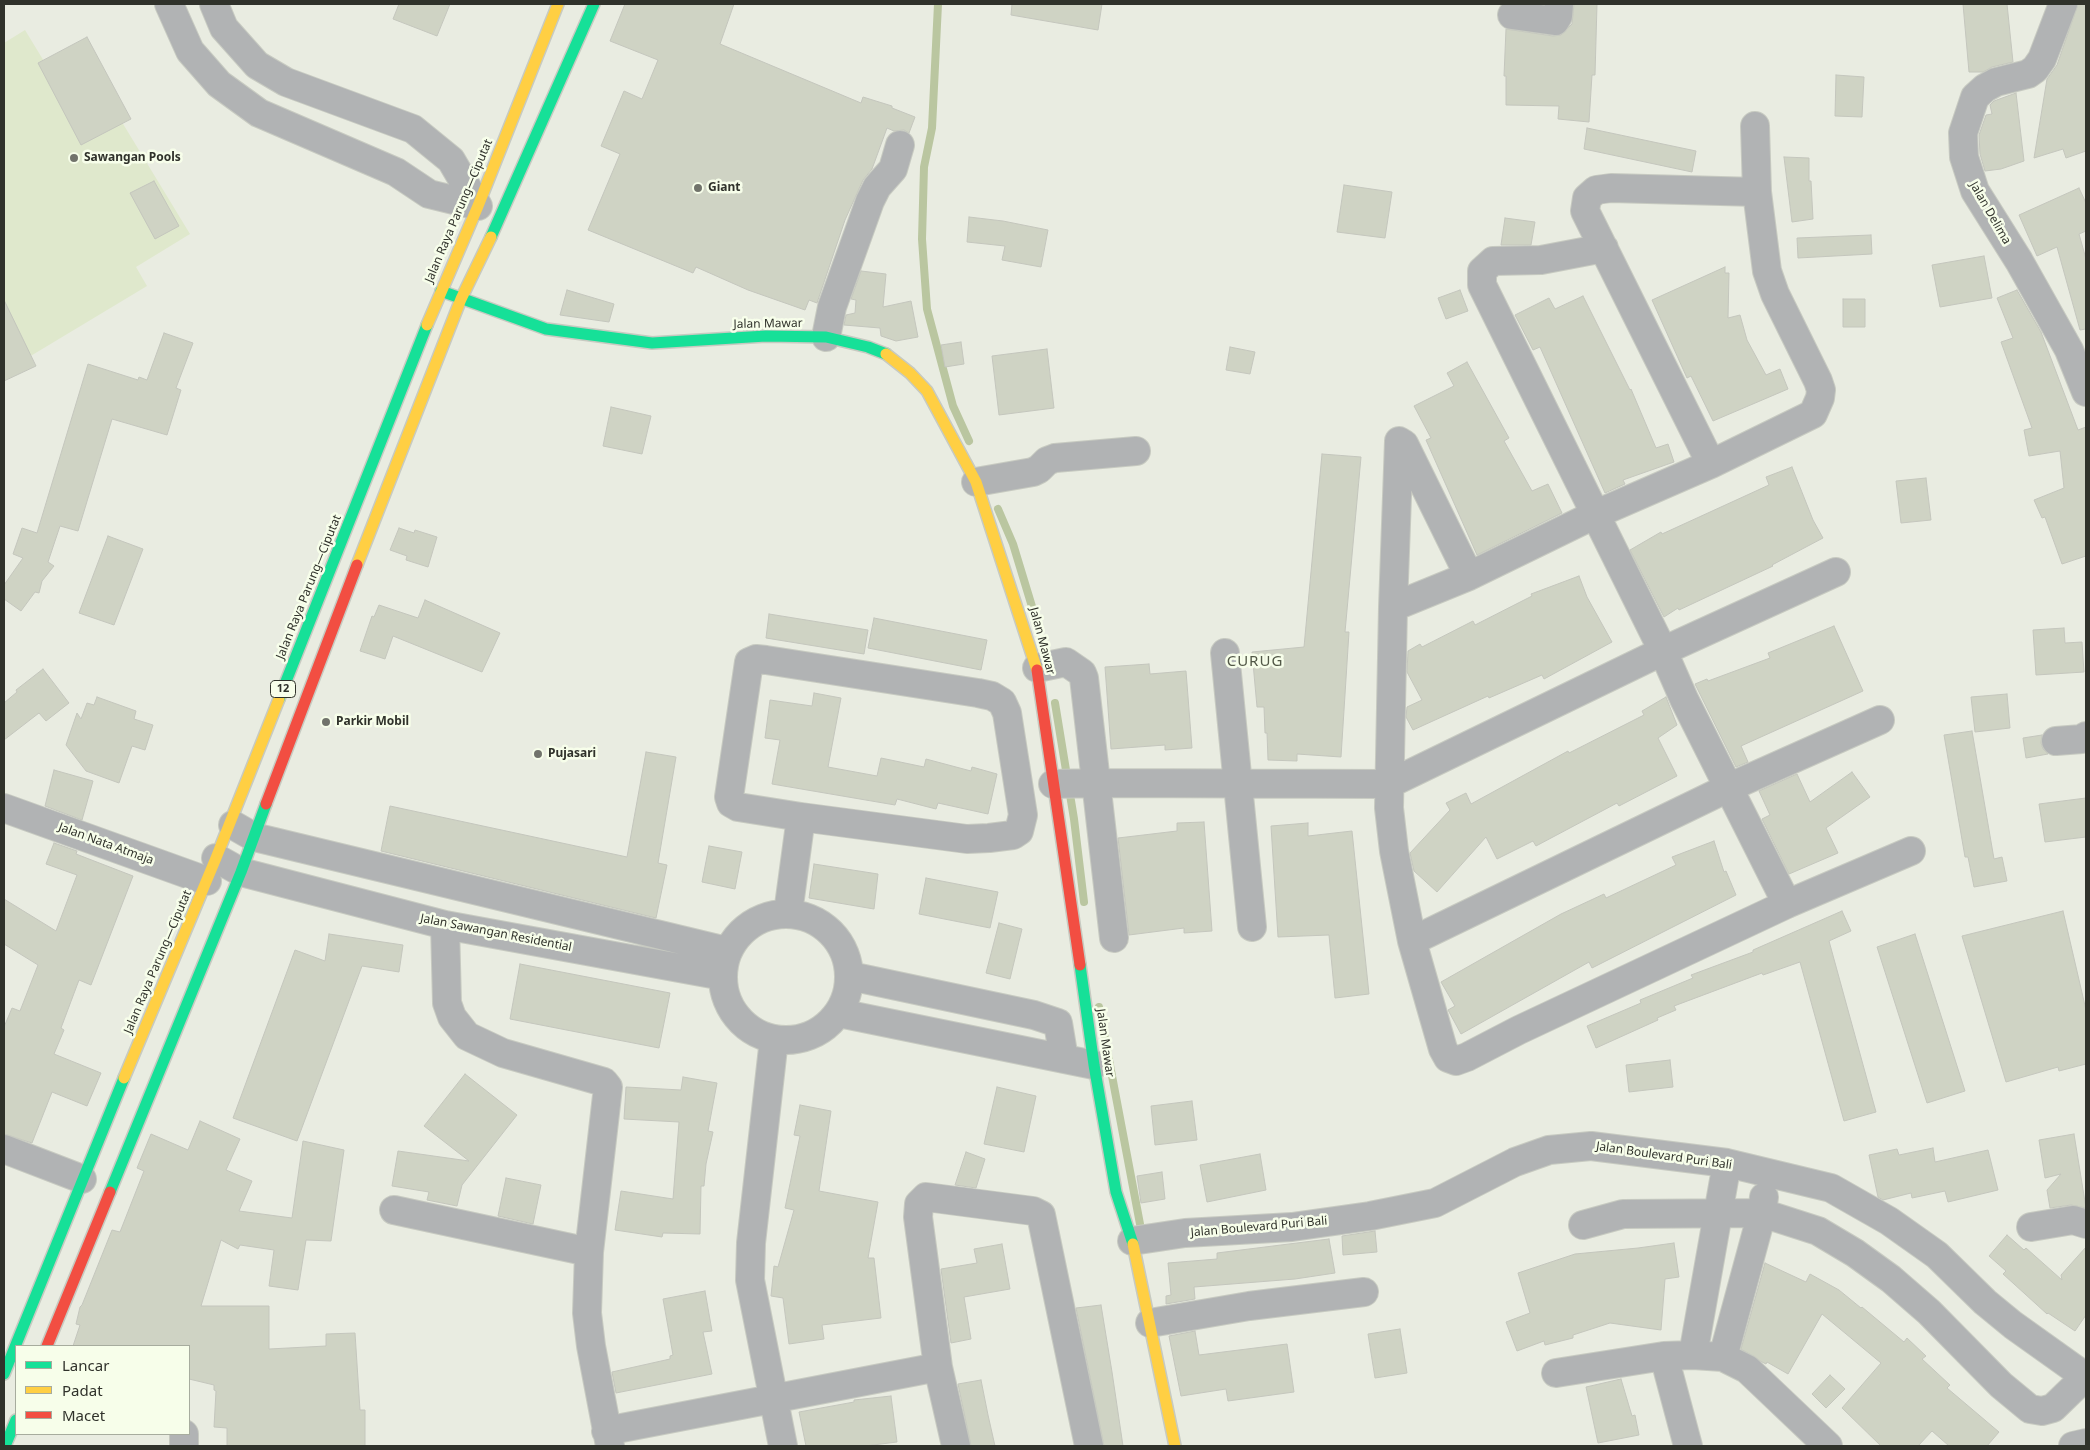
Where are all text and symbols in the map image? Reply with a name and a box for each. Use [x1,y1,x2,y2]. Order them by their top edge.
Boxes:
street label: Jalan Raya Parung—Ciputat [422,137,496,285]
place label: Sawangan Pools [84,151,181,165]
marker: Sawangan Pools [68,152,80,164]
street label: Jalan Delima [1966,179,2014,247]
place label: Giant [708,181,740,195]
marker: Giant [692,182,704,194]
street label: Jalan Mawar [733,316,803,332]
street label: Jalan Raya Parung—Ciputat [273,513,345,661]
street label: Jalan Mawar [1026,606,1058,676]
district label: CURUG [1226,653,1284,671]
road number: 12 [270,681,296,698]
place label: Parkir Mobil [336,715,409,729]
marker: Parkir Mobil [320,716,332,728]
place label: Pujasari [548,747,596,761]
marker: Pujasari [532,748,544,760]
street label: Jalan Nata Atmaja [56,820,156,868]
street label: Jalan Raya Parung—Ciputat [121,888,195,1036]
street label: Jalan Sawangan Residential [419,911,573,955]
street label: Jalan Mawar [1093,1008,1117,1078]
street label: Jalan Boulevard Puri Bali [1595,1139,1733,1173]
street label: Jalan Boulevard Puri Bali [1190,1214,1328,1240]
legend [15,1345,190,1435]
text: Lancar [62,1355,109,1375]
text: Padat [62,1380,103,1400]
text: Macet [62,1405,105,1425]

